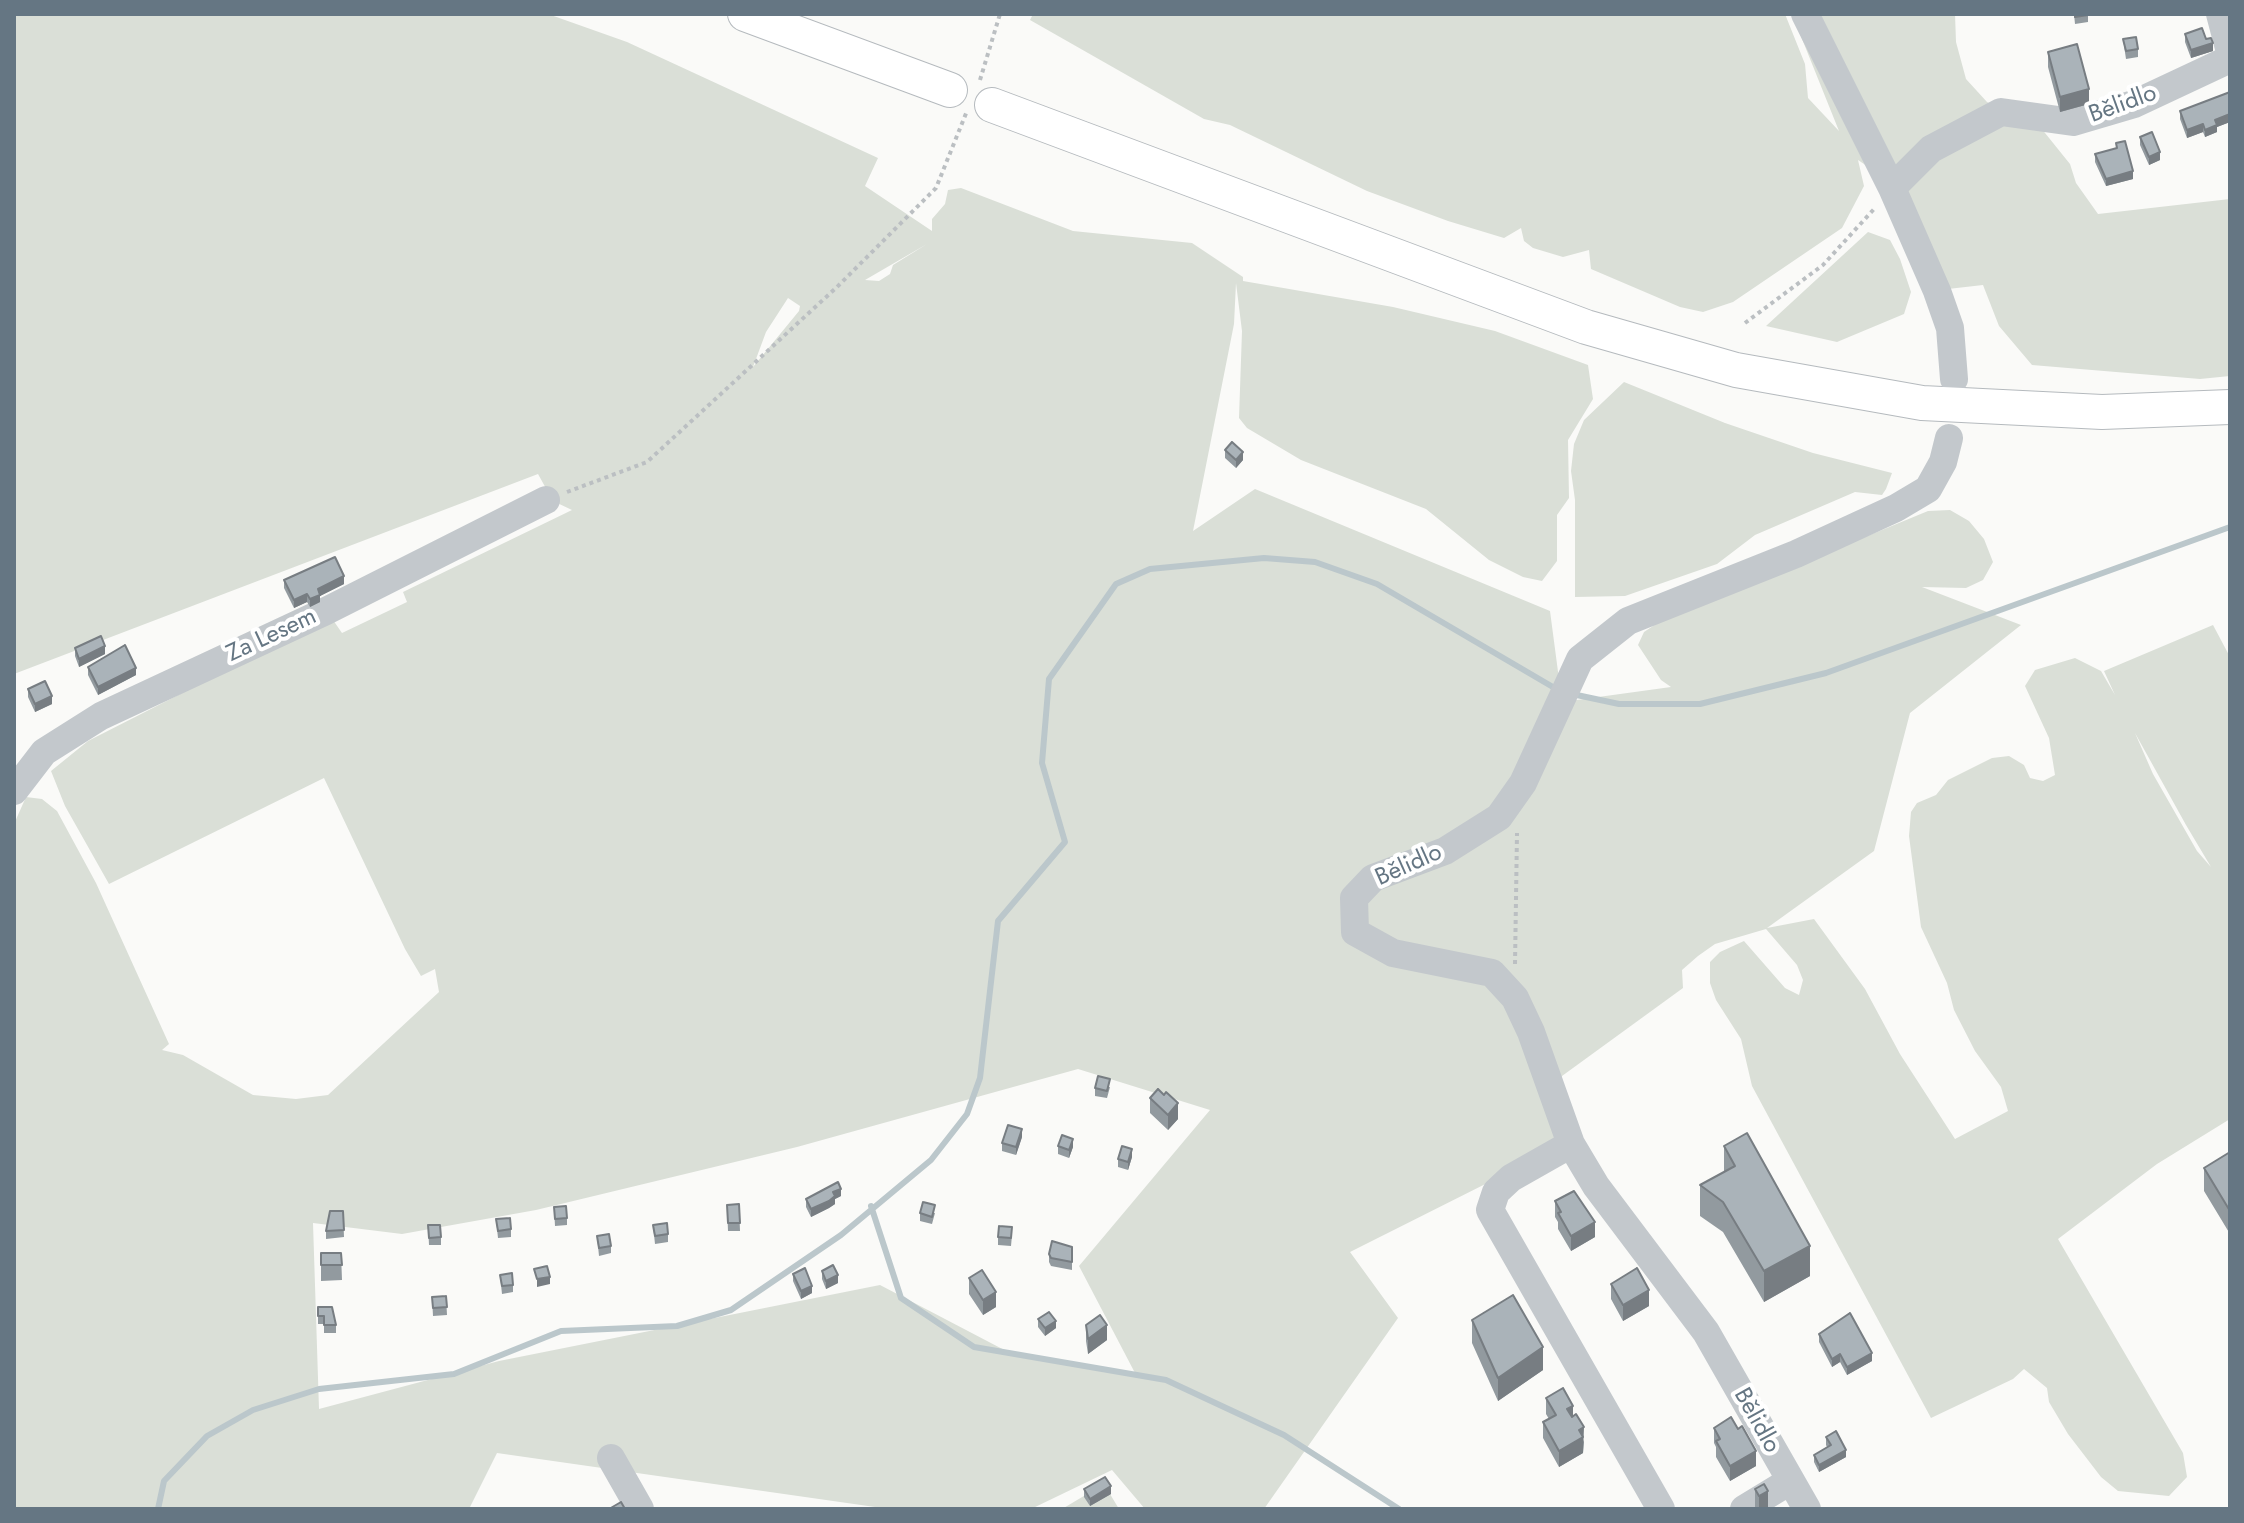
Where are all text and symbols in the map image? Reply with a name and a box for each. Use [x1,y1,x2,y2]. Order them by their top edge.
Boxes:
street label: Bělidlo [2085,80,2161,130]
street label: Za Lesem [223,603,321,669]
street label: Bělidlo [1371,839,1447,893]
street label: Bělidlo [1726,1383,1786,1459]

